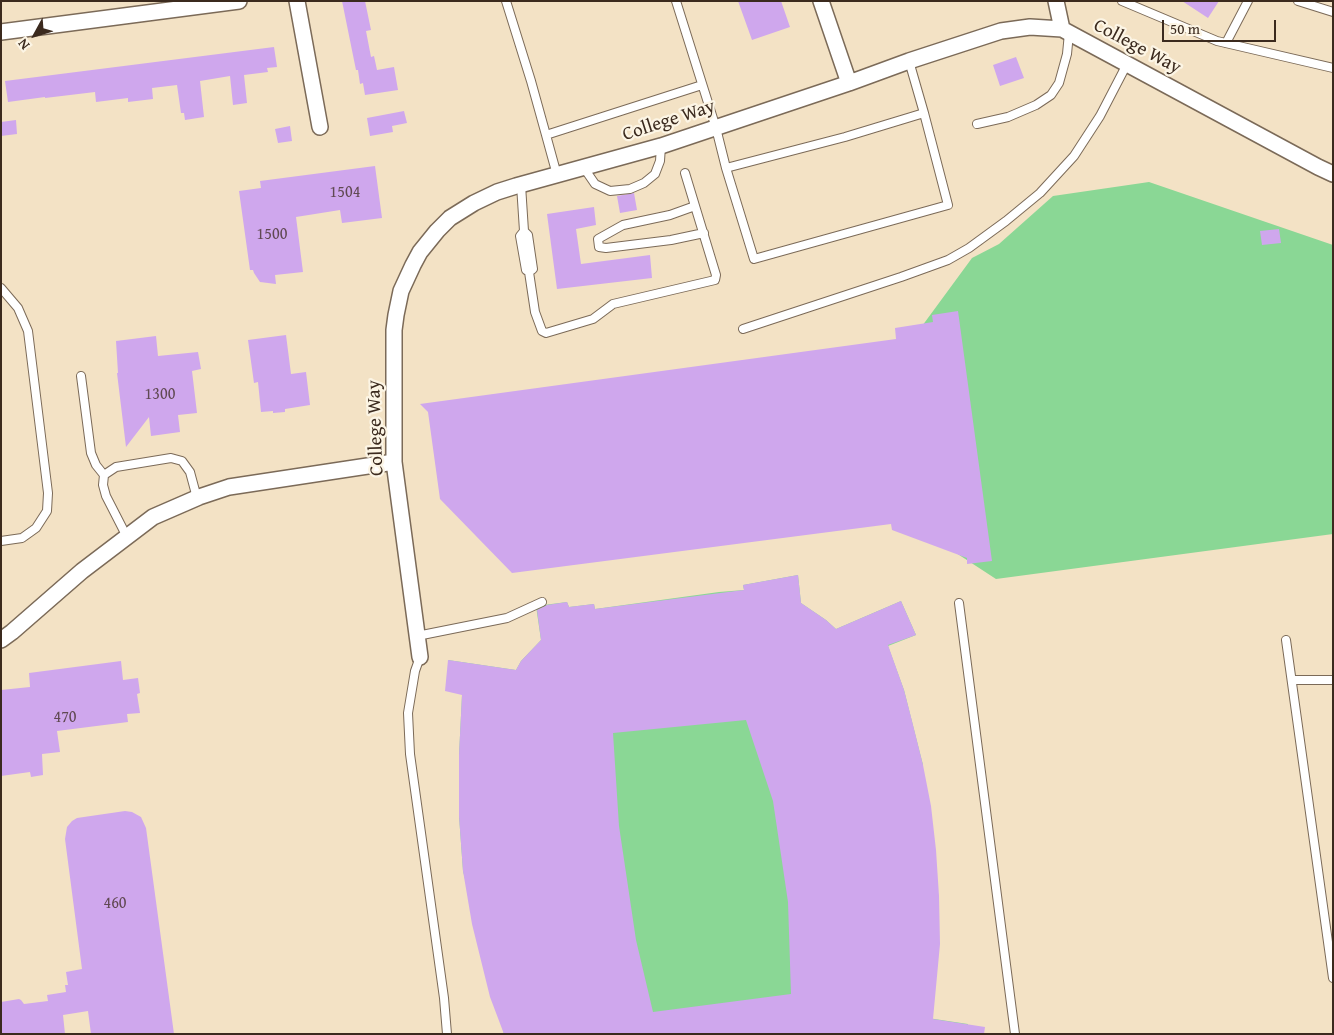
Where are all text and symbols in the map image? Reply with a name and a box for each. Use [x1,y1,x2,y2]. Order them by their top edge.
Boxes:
north arrow [10,10,60,60]
scale bar [1164,10,1278,42]
street label: College Way [1089,14,1185,80]
text: 50 m [1170,18,1200,39]
text: N [13,35,34,54]
street label: College Way [620,95,718,147]
house number: 1504 [330,183,360,203]
house number: 1500 [257,225,287,245]
street label: College Way [363,380,389,476]
house number: 1300 [145,385,175,405]
house number: 470 [53,708,77,728]
house number: 460 [103,894,127,914]

